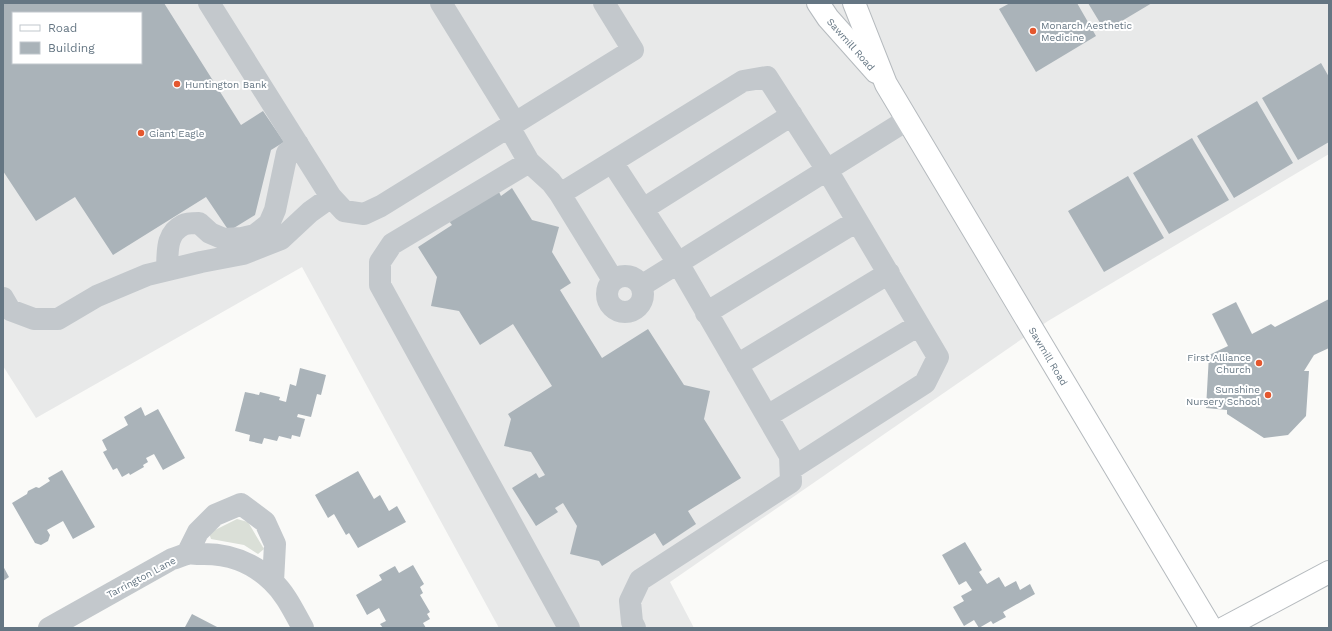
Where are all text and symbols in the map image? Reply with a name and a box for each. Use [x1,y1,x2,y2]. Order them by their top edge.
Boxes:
legend [12,12,142,64]
street label: Sawmill Road [825,16,877,73]
place label: Monarch Aesthetic Medicine [1041,20,1132,43]
text: Road [48,21,77,35]
marker: Monarch Aesthetic Medicine [1028,26,1038,36]
text: Building [48,41,95,55]
marker: Huntington Bank [172,79,182,89]
place label: Huntington Bank [185,79,267,90]
marker: Giant Eagle [136,128,146,138]
place label: Giant Eagle [149,128,205,139]
street label: Sawmill Road [1026,325,1070,388]
place label: First Alliance Church [1187,352,1251,375]
marker: First Alliance Church [1254,358,1264,368]
place label: Sunshine Nursery School [1186,384,1260,407]
marker: Sunshine Nursery School [1263,390,1273,400]
street label: Tarrington Lane [105,555,178,600]

